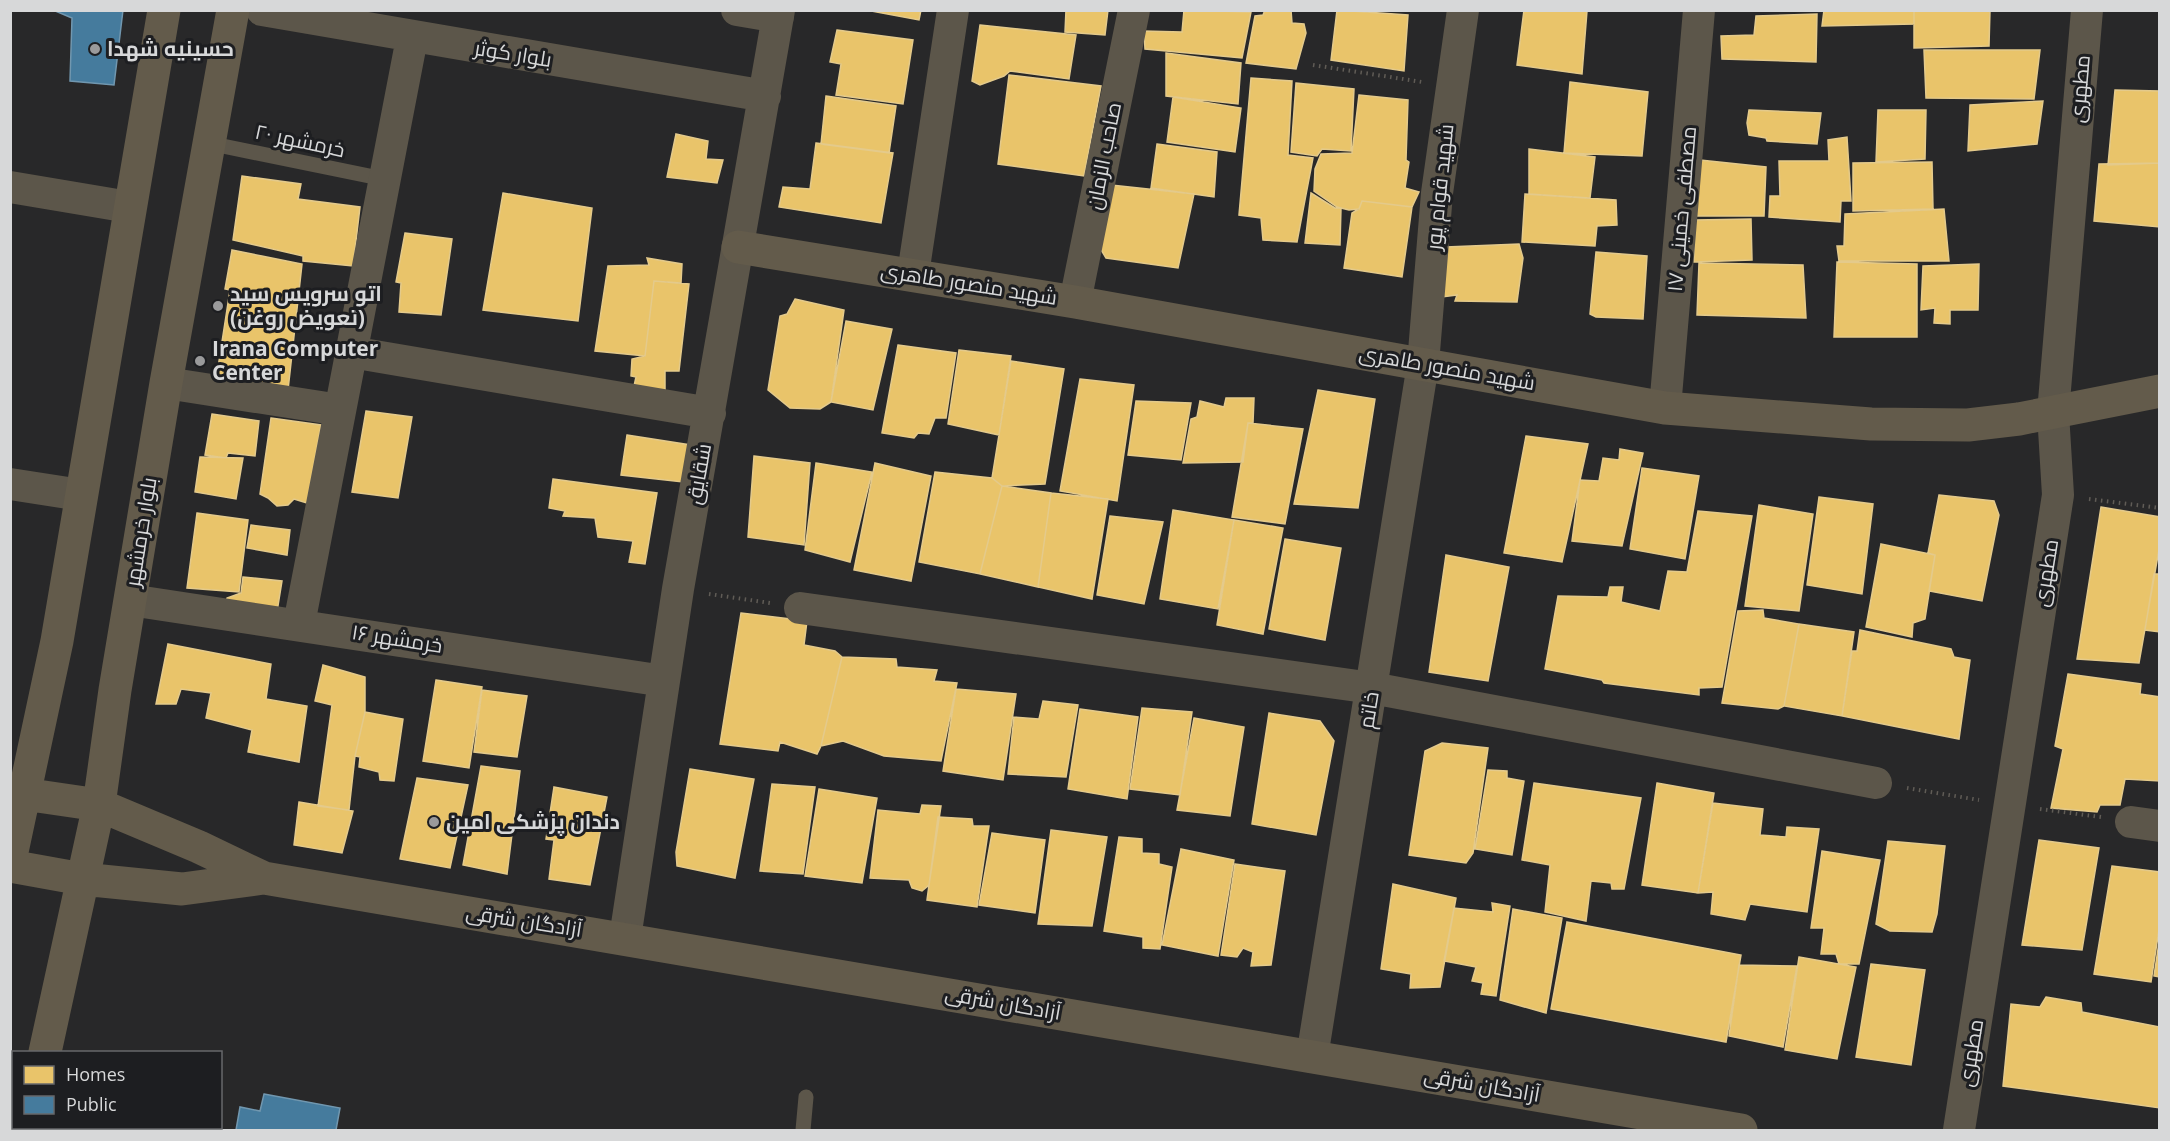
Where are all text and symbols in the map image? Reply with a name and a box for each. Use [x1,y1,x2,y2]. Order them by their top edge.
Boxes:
street label: بلوار کوثر [471,33,554,73]
place label: حسینیه شهدا [107,34,234,62]
marker: حسینیه شهدا [88,42,102,56]
street label: مطهری [2062,54,2096,124]
street label: صاحب الزمان [1079,100,1127,212]
street label: خرمشهر ۲۰ [253,117,348,163]
street label: شهید قوام پور [1418,123,1461,252]
street label: مصطفی خمینی ۱۷ [1660,125,1702,293]
street label: شهید منصور طاهری [879,255,1059,311]
place label: اتو سرویس سید (تعویض روغن) [230,279,382,331]
marker: اتو سرویس سید (تعویض روغن) [211,299,225,313]
place label: Irana Computer Center [212,334,379,386]
street label: شهید منصور طاهری [1357,338,1537,396]
marker: Irana Computer Center [193,354,207,368]
street label: شقایق [679,441,717,506]
street label: بلوار خرمشهر [117,475,162,590]
street label: مطهری [2026,537,2064,609]
street label: خرمشهر ۱۶ [350,617,445,659]
street label: خاتم [1351,689,1386,731]
place label: دندان پزشکی امین [446,807,620,837]
marker: دندان پزشکی امین [427,815,441,829]
street label: آزادگان شرقی [464,897,585,943]
street label: آزادگان شرقی [943,978,1064,1026]
street label: مطهری [1951,1017,1989,1089]
legend [12,1051,222,1129]
street label: آزادگان شرقی [1422,1060,1543,1108]
text: Homes [66,1062,125,1086]
text: Public [66,1092,117,1116]

